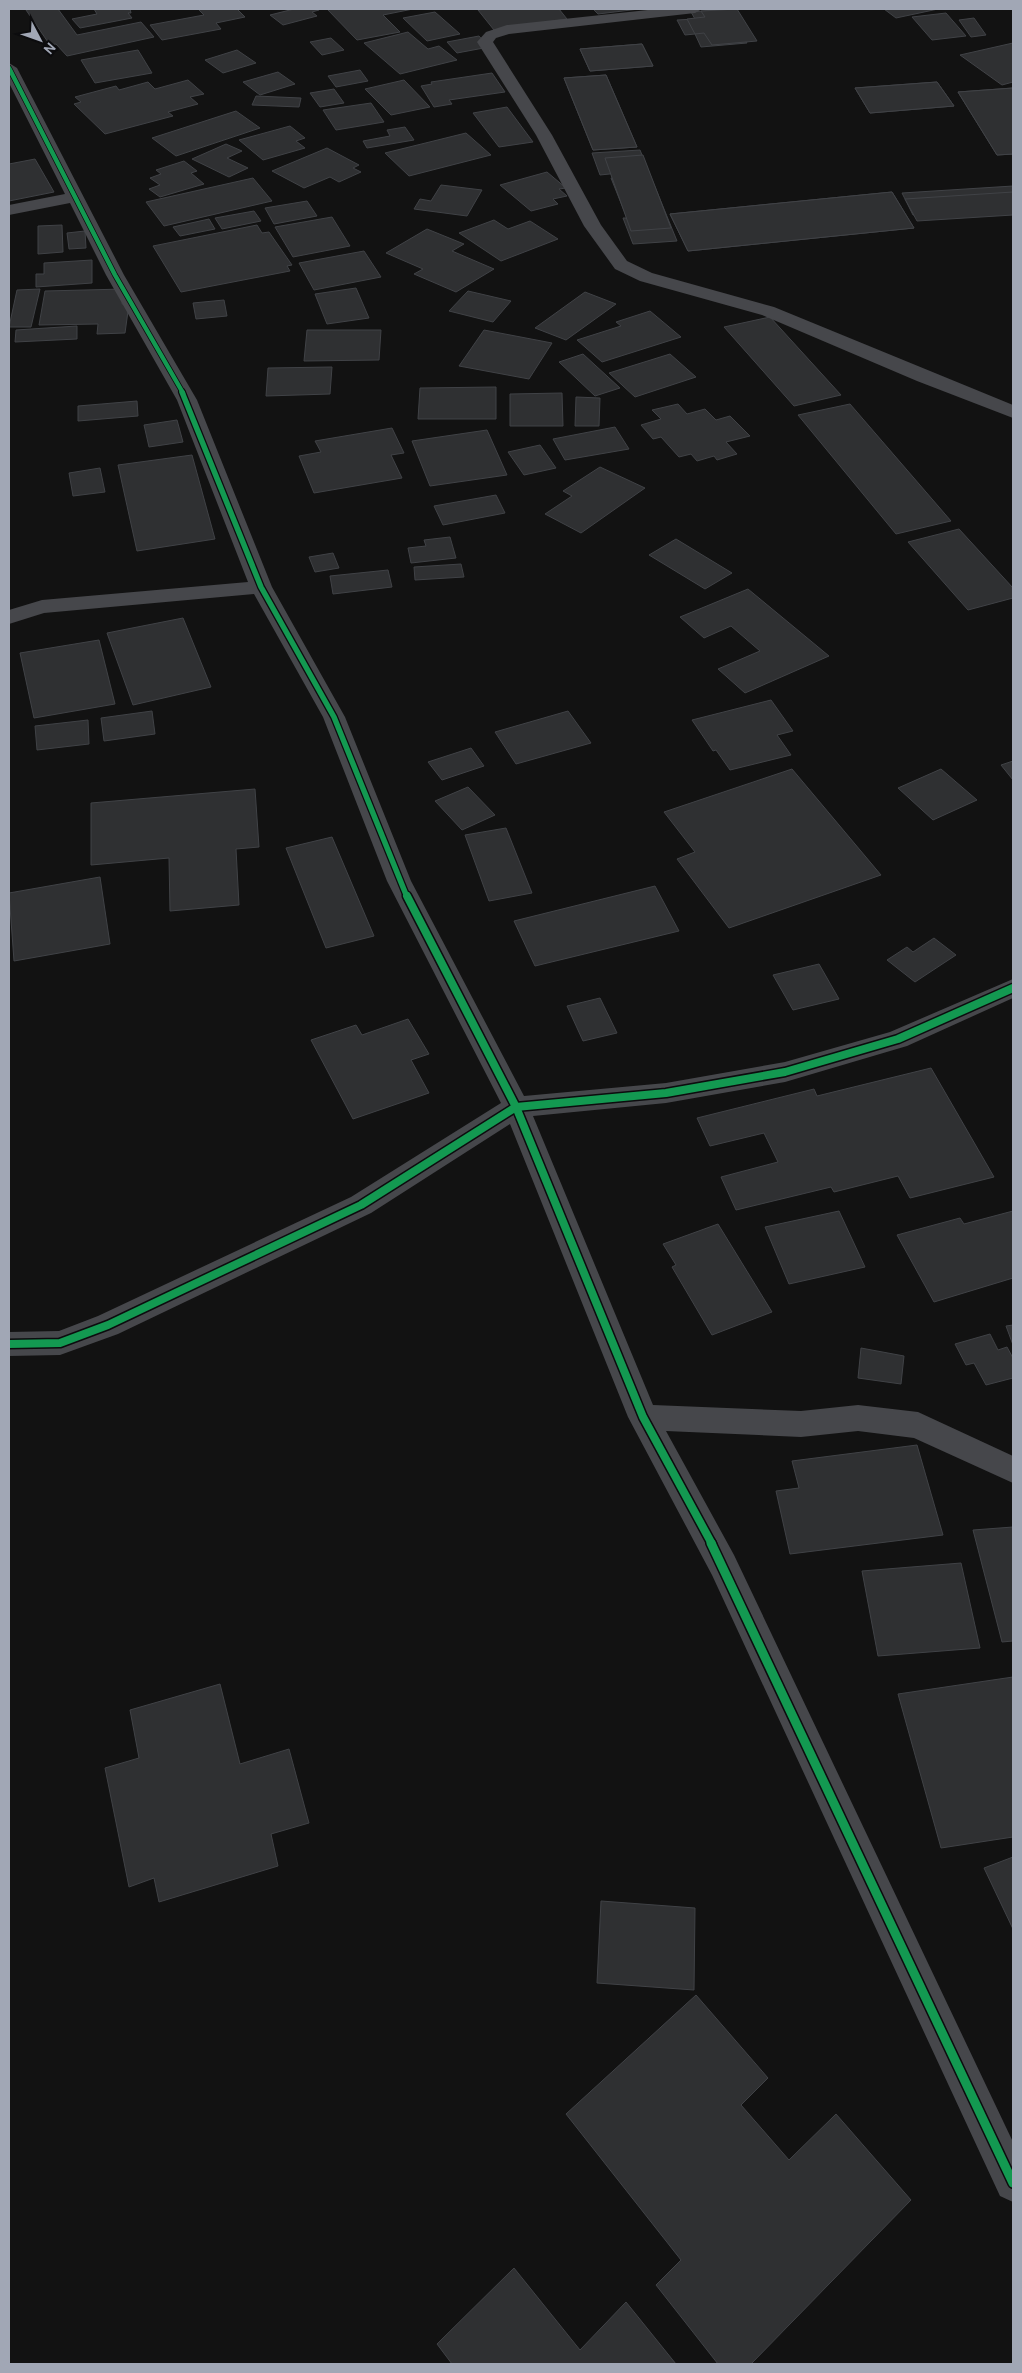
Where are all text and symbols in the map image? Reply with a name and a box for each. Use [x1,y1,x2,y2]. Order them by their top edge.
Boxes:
north arrow [15,15,65,65]
text: N [40,39,60,58]

